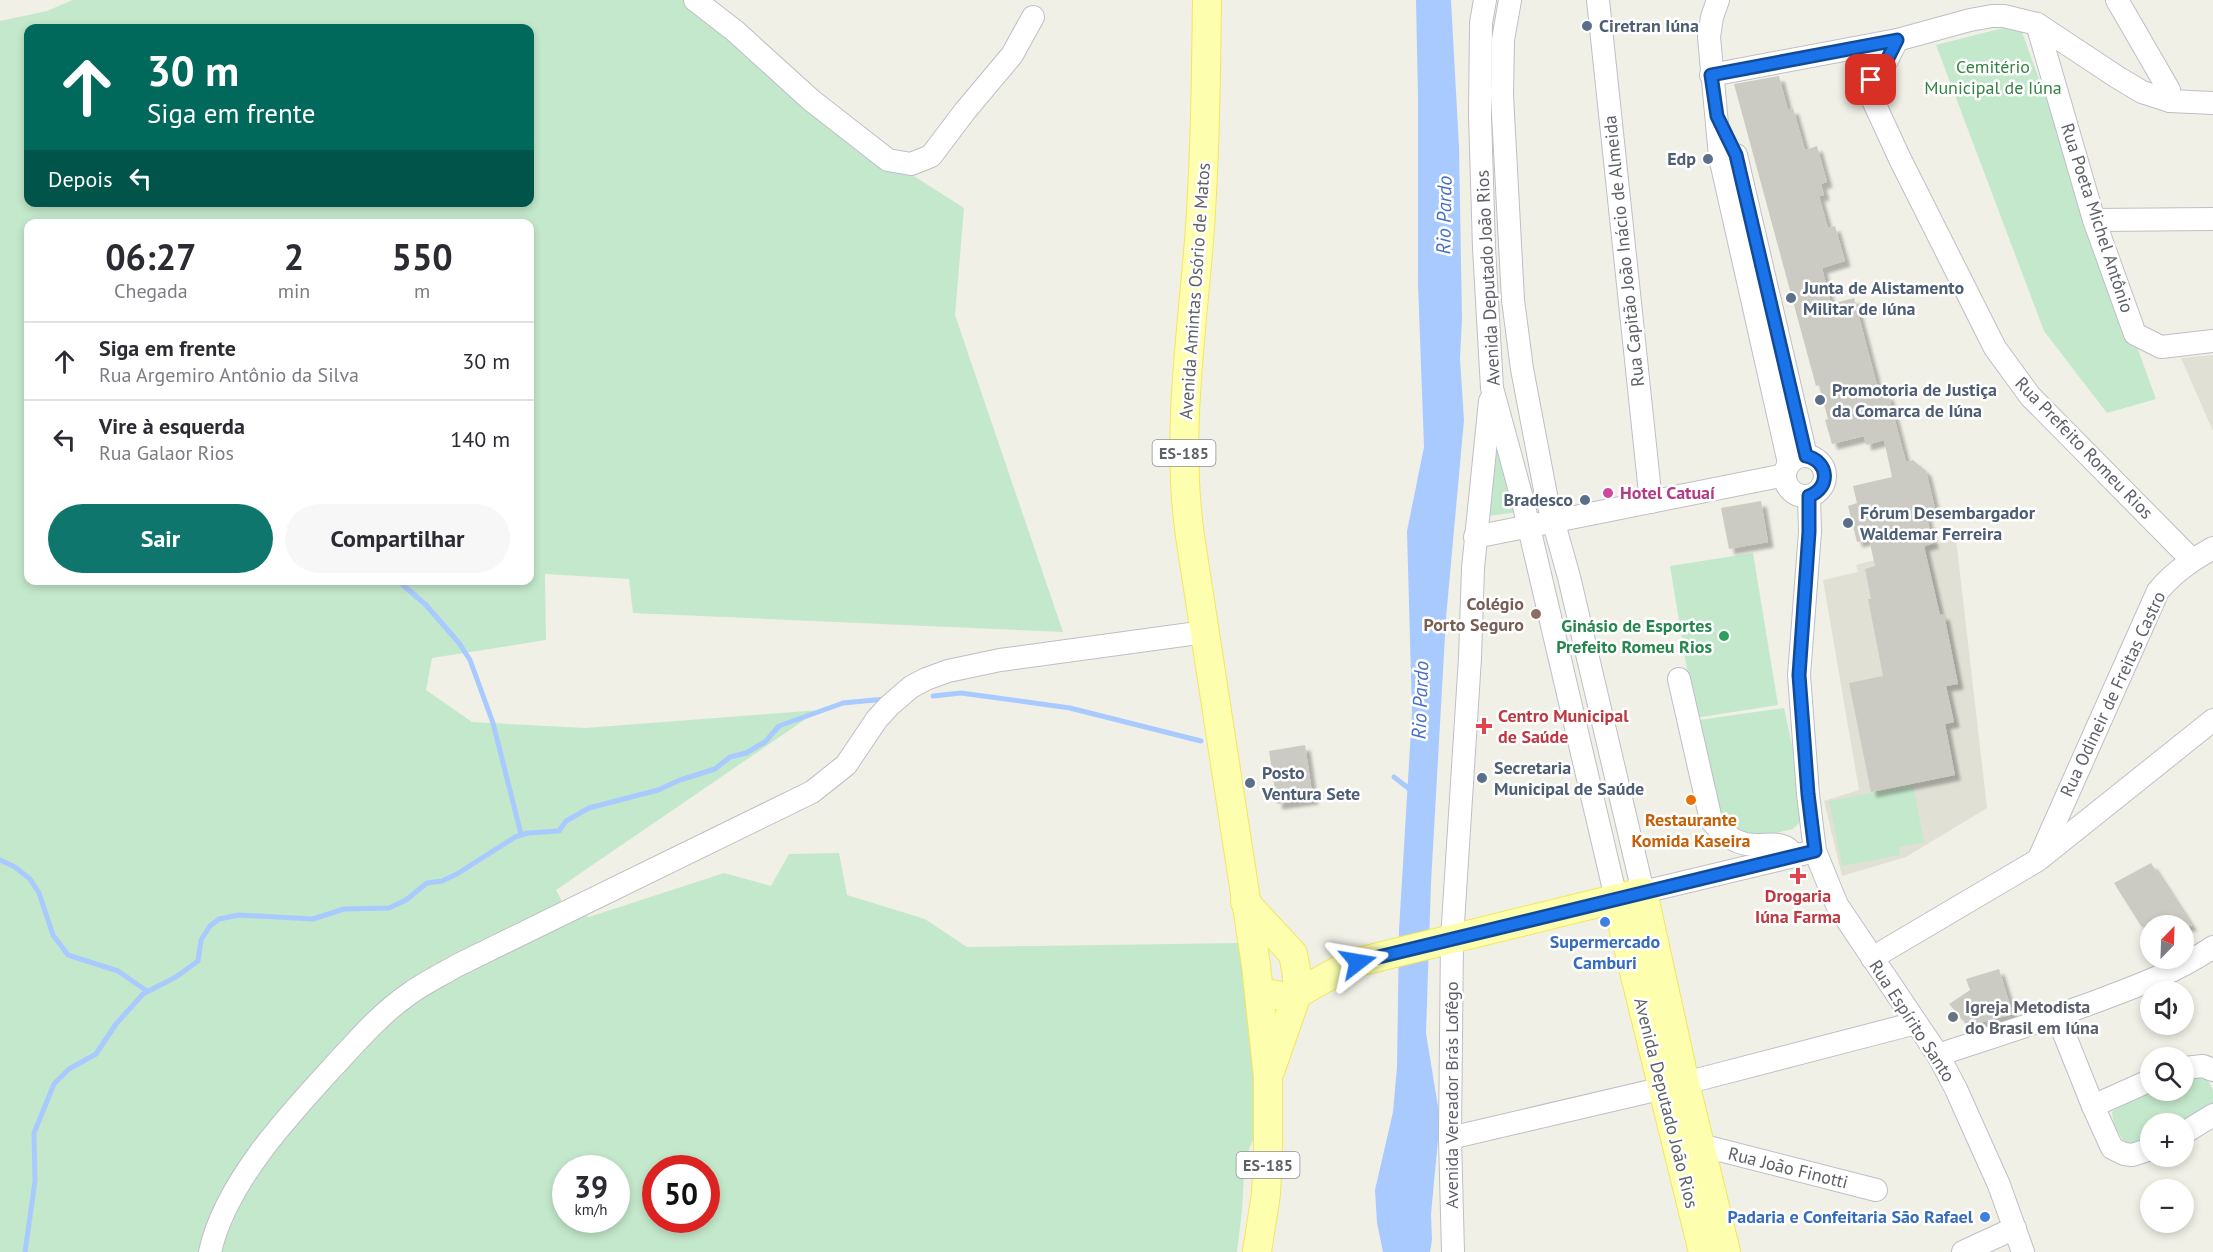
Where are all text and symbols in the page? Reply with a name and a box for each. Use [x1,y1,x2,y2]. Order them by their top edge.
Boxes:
place label: Ciretran Iúna [1599,14,1699,37]
marker: Ciretran Iúna [1580,19,1594,33]
text: 30 m [147,43,239,98]
icon: ahead [48,48,126,126]
pin [1845,54,1896,105]
park label: Cemitério Municipal de Iúna [1924,55,2062,99]
icon: arrive [1854,63,1887,96]
text: Siga em frente [147,96,315,130]
street label: Rua Capitão João Inácio de Almeida [1598,114,1649,388]
street label: Rua Poeta Michel Antônio [2056,120,2139,316]
place label: Edp [1667,147,1696,170]
marker: Edp [1701,152,1715,166]
icon: left [124,162,157,195]
street label: Avenida Amintas Osório de Matos [1174,162,1215,420]
text: Depois [48,165,112,193]
street label: Avenida Deputado João Rios [1470,169,1505,387]
water label: Rio Pardo [1430,175,1458,255]
text: 06:27 [105,233,197,280]
text: 2 [284,233,304,280]
text: 550 [392,233,453,280]
place label: Junta de Alistamento Militar de Iúna [1802,276,1964,320]
text: Chegada [114,278,188,304]
text: min [278,278,310,304]
text: m [414,278,430,304]
marker: Junta de Alistamento Militar de Iúna [1784,291,1798,305]
text: Siga em frente [99,334,236,362]
icon: ahead [48,345,81,378]
text: 30 m [462,347,510,375]
text: Rua Argemiro Antônio da Silva [99,362,359,388]
street label: Rua Prefeito Romeu Rios [2010,372,2158,524]
place label: Promotoria de Justiça da Comarca de Iúna [1832,378,1997,422]
marker: Promotoria de Justiça da Comarca de Iúna [1813,393,1827,407]
text: Vire à esquerda [99,412,245,440]
icon: left [48,423,81,456]
text: 140 m [450,425,510,453]
text: Rua Galaor Rios [99,440,234,466]
road number: ES-185 [1152,440,1216,466]
place label: Hotel Catuaí [1620,481,1715,504]
marker: Hotel Catuaí [1601,486,1615,500]
place label: Bradesco [1504,488,1573,511]
marker: Bradesco [1578,493,1592,507]
place label: Fórum Desembargador Waldemar Ferreira [1860,501,2036,545]
button: Sair [48,504,273,573]
button: Compartilhar [285,504,510,573]
marker: Fórum Desembargador Waldemar Ferreira [1841,516,1855,530]
street label: Rua Odineir de Freitas Castro [2055,587,2170,800]
place label: Colégio Porto Seguro [1424,592,1524,636]
marker: Colégio Porto Seguro [1529,607,1543,621]
place label: Ginásio de Esportes Prefeito Romeu Rios [1556,614,1712,658]
marker: Ginásio de Esportes Prefeito Romeu Rios [1717,629,1731,643]
water label: Rio Pardo [1406,660,1434,740]
place label: Centro Municipal de Saúde [1498,704,1629,748]
marker: Centro Municipal de Saúde [1475,717,1493,735]
place label: Secretaria Municipal de Saúde [1494,756,1644,800]
place label: Posto Ventura Sete [1261,761,1360,805]
marker: Secretaria Municipal de Saúde [1475,771,1489,785]
marker: Posto Ventura Sete [1243,776,1257,790]
marker: Restaurante Komida Kaseira [1684,793,1698,807]
place label: Restaurante Komida Kaseira [1631,808,1751,852]
marker: Drogaria Iúna Farma [1791,869,1805,883]
place label: Drogaria Iúna Farma [1755,884,1841,928]
marker: Supermercado Camburi [1598,915,1612,929]
north arrow [2140,915,2194,969]
map controls [2140,915,2194,1233]
position arrow [1326,930,1390,994]
place label: Supermercado Camburi [1550,930,1661,974]
street label: Rua Espírito Santo [1864,955,1960,1086]
street label: Avenida Vereador Brás Lofêgo [1440,981,1463,1209]
button: sound [2140,981,2194,1035]
street label: Avenida Deputado João Rios [1629,995,1704,1211]
place label: Igreja Metodista do Brasil em Iúna [1965,995,2099,1039]
marker: Igreja Metodista do Brasil em Iúna [1946,1010,1960,1024]
button: search [2140,1047,2194,1101]
button: + [2140,1113,2194,1167]
street label: Rua João Finotti [1726,1141,1851,1194]
road number: ES-185 [1236,1152,1300,1178]
speed limit sign: 50 [642,1155,720,1233]
text: 39 [574,1167,608,1206]
button: − [2140,1179,2194,1233]
text: km/h [575,1200,607,1219]
place label: Padaria e Confeitaria São Rafael [1728,1205,1974,1228]
marker: Padaria e Confeitaria São Rafael [1978,1210,1992,1224]

